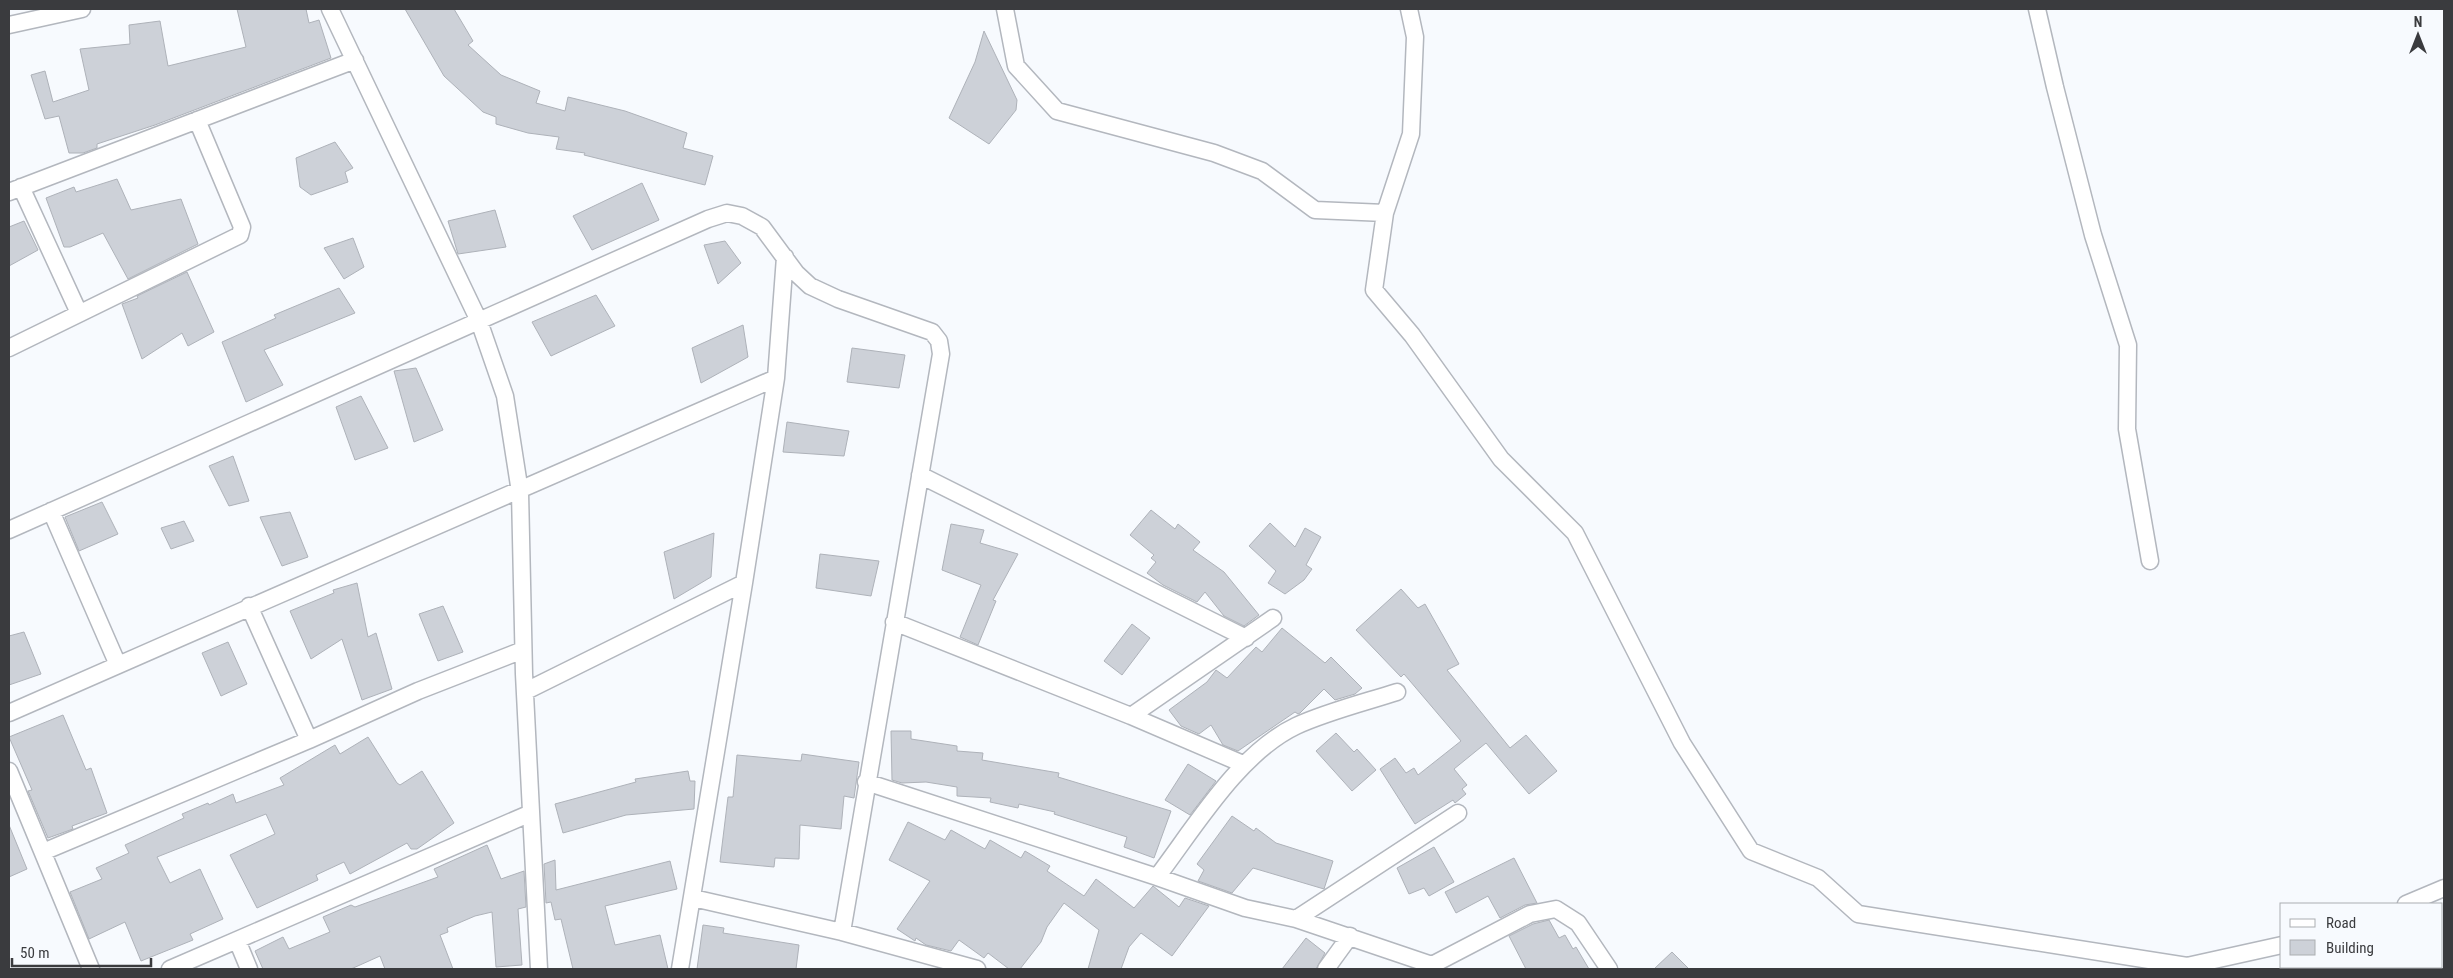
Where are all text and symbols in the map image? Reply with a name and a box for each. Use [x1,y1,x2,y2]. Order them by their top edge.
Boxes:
north arrow [2393,10,2443,60]
text: N [2414,14,2422,30]
legend [2280,903,2443,968]
text: Road [2326,914,2356,932]
scale bar [12,936,151,968]
text: Building [2326,939,2374,957]
text: 50 m [20,944,50,962]

